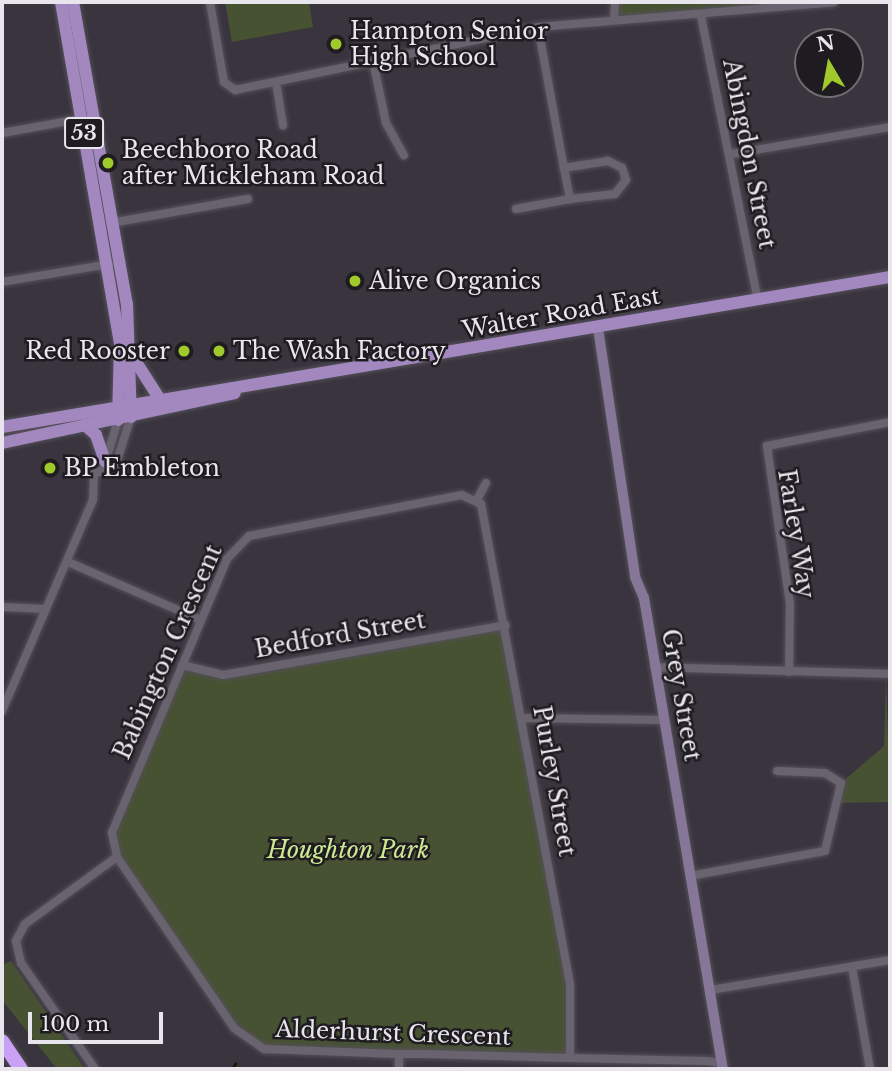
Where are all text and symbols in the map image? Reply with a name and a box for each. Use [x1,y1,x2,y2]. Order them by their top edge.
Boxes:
place label: Hampton Senior High School [350,17,548,71]
north arrow [794,28,864,98]
text: N [815,31,836,57]
marker: Hampton Senior High School [328,36,344,52]
street label: Abingdon Street [717,57,781,251]
road number: 53 [63,116,105,150]
place label: Beechboro Road after Mickleham Road [122,136,385,190]
marker: Beechboro Road after Mickleham Road [100,155,116,171]
place label: Alive Organics [369,267,541,295]
marker: Alive Organics [347,273,363,289]
street label: Walter Road East [460,282,662,344]
place label: Red Rooster [25,337,170,365]
place label: The Wash Factory [233,337,447,365]
marker: Red Rooster [176,343,192,359]
marker: The Wash Factory [211,343,227,359]
place label: BP Embleton [64,454,221,482]
marker: BP Embleton [42,460,58,476]
street label: Farley Way [772,467,820,601]
street label: Babington Crescent [108,540,228,764]
street label: Bedford Street [253,606,427,664]
street label: Grey Street [656,627,706,763]
street label: Purley Street [527,703,581,859]
park label: Houghton Park [267,836,429,864]
scale bar [32,998,166,1042]
text: 100 m [41,1011,109,1037]
street label: Alderhurst Crescent [275,1015,511,1051]

